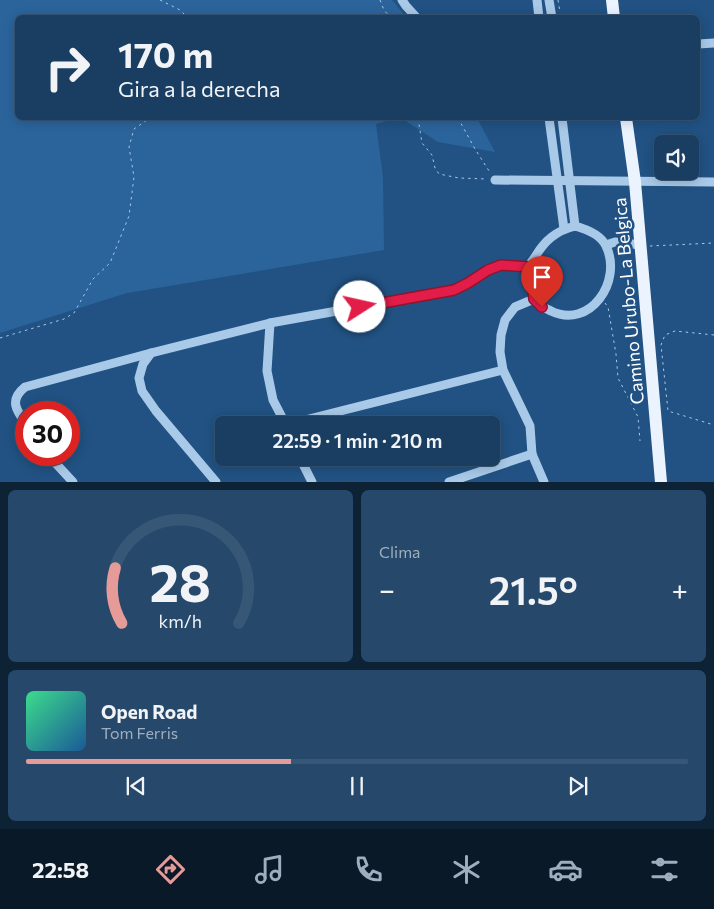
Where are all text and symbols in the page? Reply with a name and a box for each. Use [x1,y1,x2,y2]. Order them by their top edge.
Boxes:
text: 170 m [118,32,213,75]
icon: right [35,35,100,100]
text: Gira a la derecha [118,75,280,102]
map controls [654,135,699,180]
button: sound [654,135,699,180]
street label: Camino Urubo-La Belgica [608,197,648,405]
pin [521,256,563,307]
icon: arrive [528,263,556,291]
position arrow [333,280,385,332]
speed limit sign: 30 [15,401,80,466]
text: 22:59 · 1 min · 210 m [273,429,442,452]
text: Clima [379,542,420,561]
text: 28 [150,549,211,613]
text: 21.5° [489,566,578,613]
text: − [379,572,395,606]
text: + [672,572,688,606]
text: km/h [159,610,202,632]
text: Open Road [101,700,197,723]
text: Tom Ferris [101,723,178,742]
icon: previous [122,772,150,800]
icon: pause [343,772,371,800]
icon: next [564,772,592,800]
icon: directions [153,852,188,887]
icon: music [252,852,287,887]
icon: phone [351,852,386,887]
icon: climate [449,852,484,887]
icon: car [548,852,583,887]
icon: filters [647,852,682,887]
text: 22:58 [32,856,89,883]

